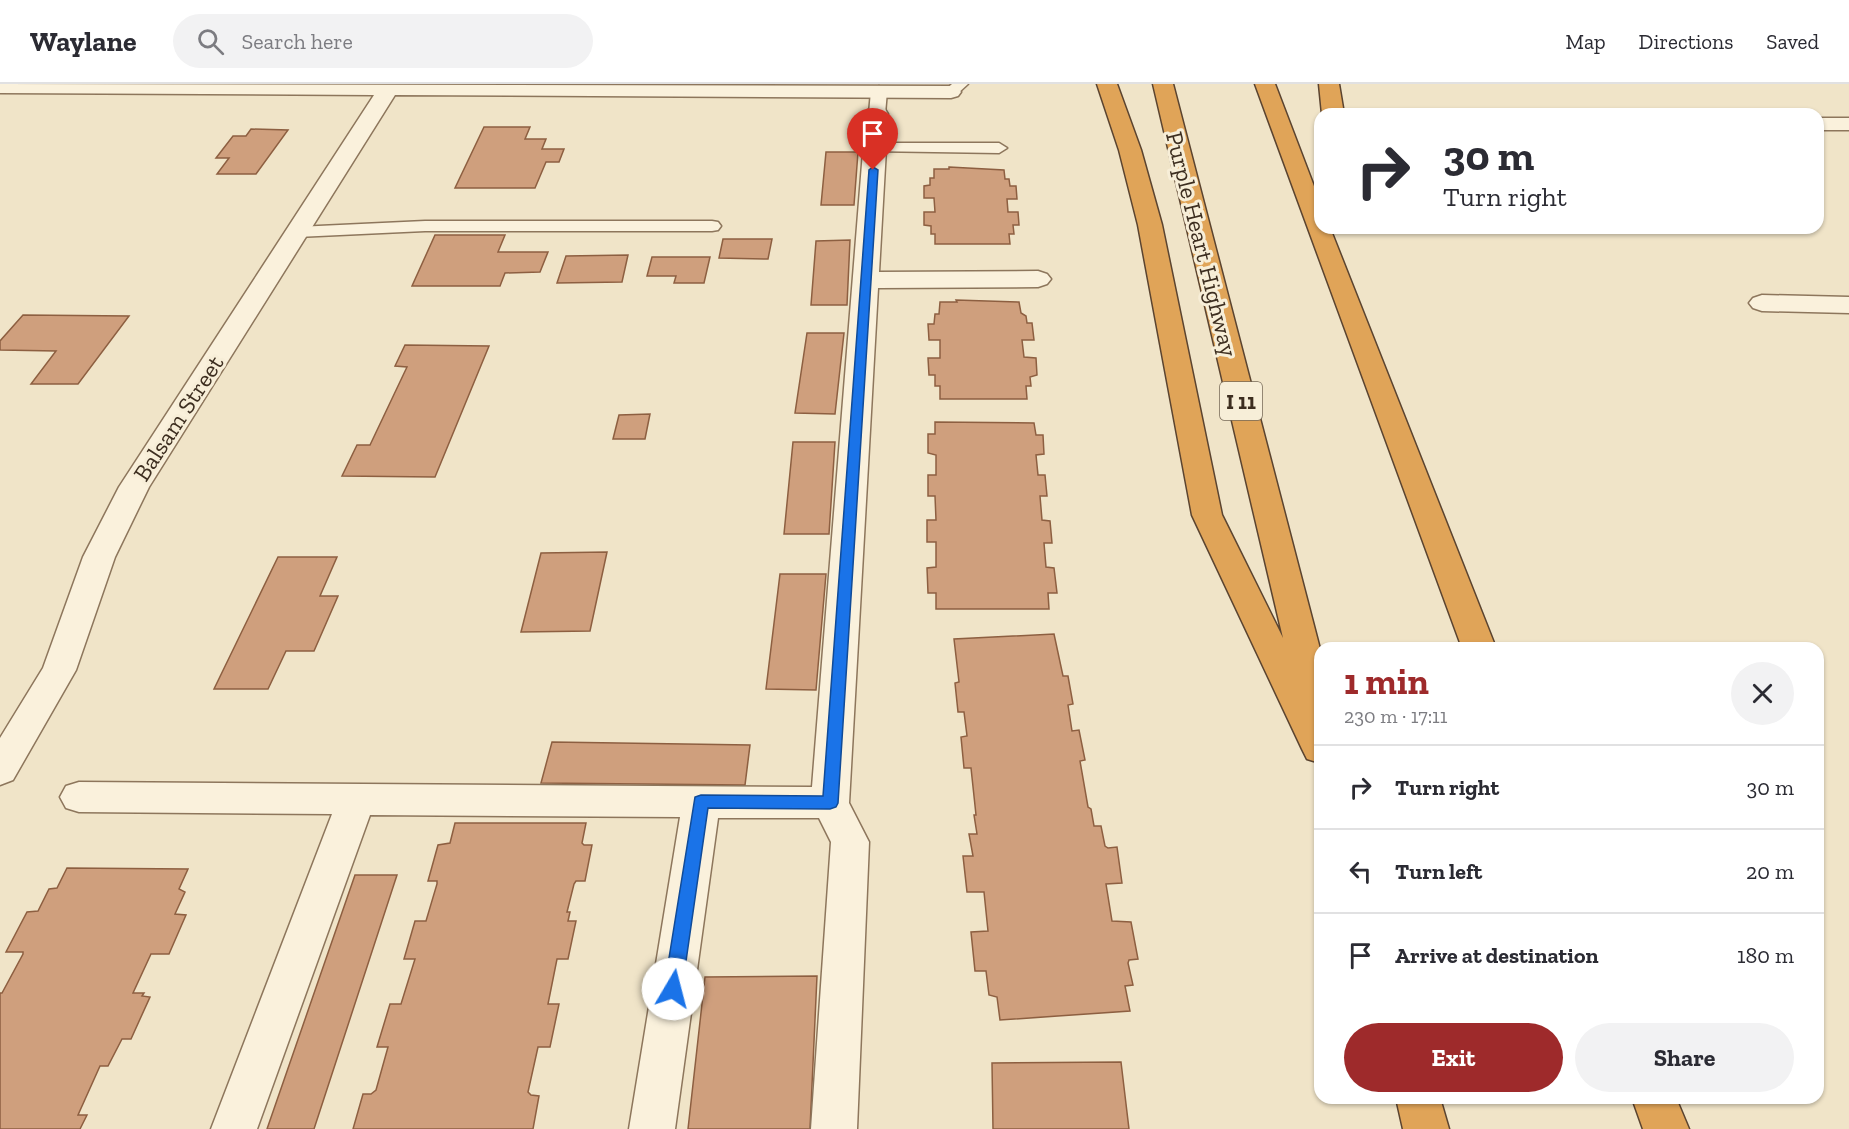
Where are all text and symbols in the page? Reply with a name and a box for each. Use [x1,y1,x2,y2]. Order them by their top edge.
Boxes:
search box [173,14,593,68]
text: Waylane [30,25,137,58]
icon: search [194,25,227,58]
text: Search here [242,28,353,55]
text: Map [1566,29,1606,54]
text: Directions [1639,29,1733,54]
text: Saved [1766,29,1819,54]
pin [847,108,898,170]
icon: arrive [856,117,889,150]
street label: Purple Heart Highway [1160,128,1244,360]
text: 30 m [1443,130,1534,181]
icon: right [1344,132,1422,210]
text: Turn right [1443,181,1567,213]
street label: Balsam Street [127,350,229,486]
road number: I 11 [1220,382,1262,420]
text: 1 min [1344,660,1429,703]
button: close [1731,662,1794,725]
text: 230 m · 17:11 [1344,704,1448,728]
icon: right [1344,771,1377,804]
text: Turn right [1395,774,1499,801]
text: 30 m [1747,774,1794,801]
icon: left [1344,855,1377,888]
text: Turn left [1395,858,1482,885]
text: 20 m [1746,858,1794,885]
icon: arrive [1344,939,1377,972]
text: Arrive at destination [1395,942,1598,969]
text: 180 m [1737,942,1794,969]
position arrow [641,957,705,1021]
button: Exit [1344,1023,1563,1092]
button: Share [1575,1023,1794,1092]

